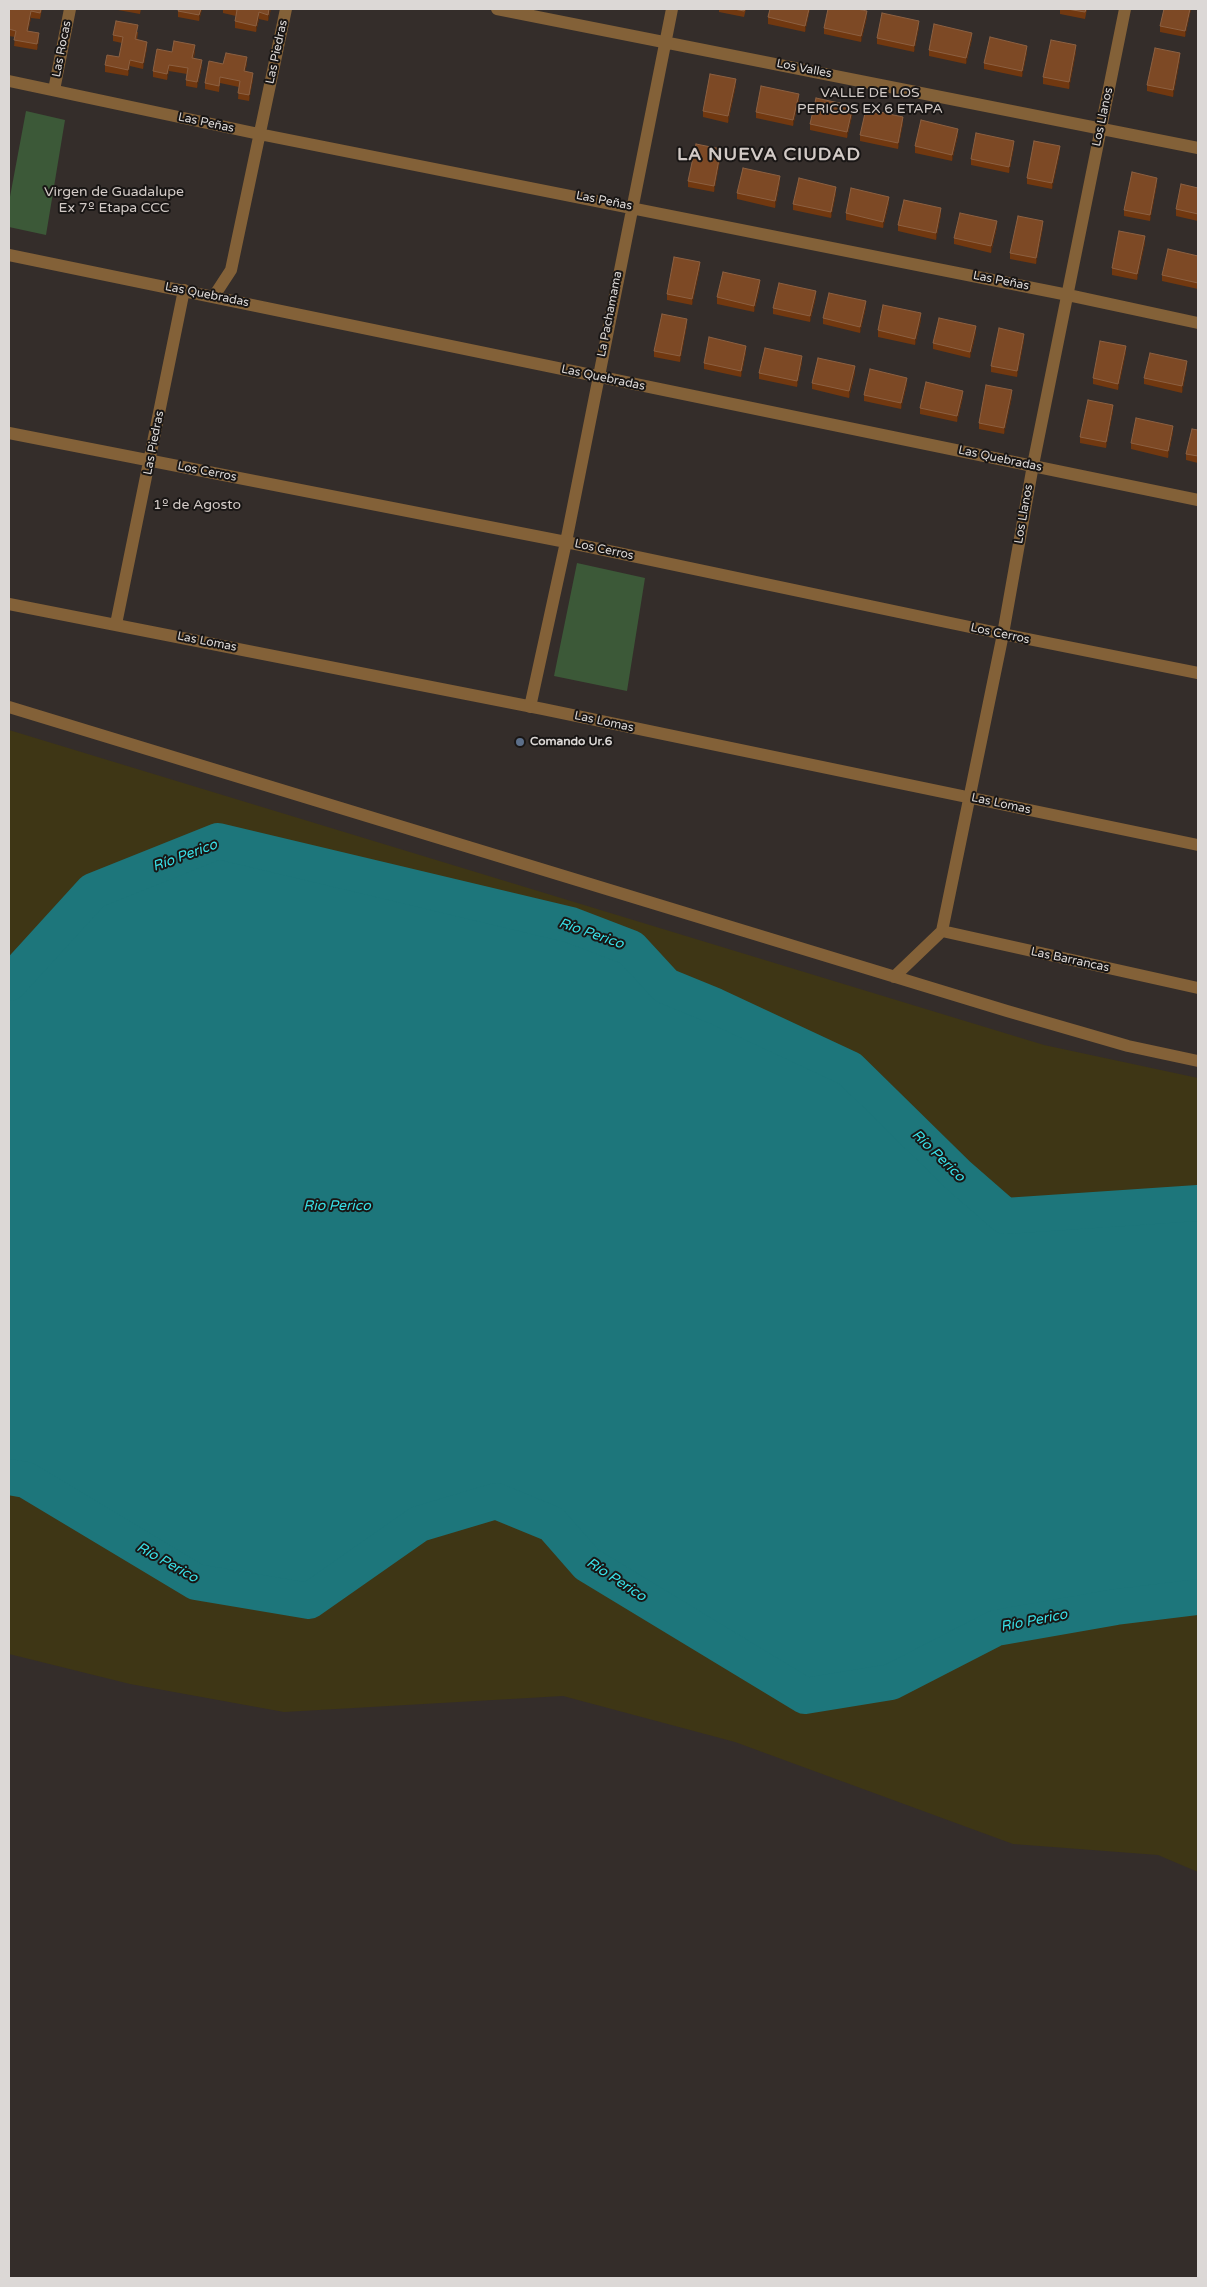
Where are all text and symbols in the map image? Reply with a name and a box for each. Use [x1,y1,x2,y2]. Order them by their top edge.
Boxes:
street label: Las Piedras [263,19,291,85]
street label: Las Rocas [49,20,75,78]
street label: Los Valles [775,57,833,81]
district label: VALLE DE LOS PERICOS EX 6 ETAPA [786,85,954,118]
street label: Los Llanos [1090,86,1116,148]
street label: Las Peñas [177,110,235,136]
district label: LA NUEVA CIUDAD [675,144,863,166]
district label: Virgen de Guadalupe Ex 7º Etapa CCC [32,184,196,216]
street label: Las Peñas [575,188,633,214]
street label: Las Peñas [972,268,1030,294]
street label: La Pachamama [595,270,625,358]
street label: Las Quebradas [164,280,250,310]
street label: Las Quebradas [560,362,646,394]
street label: Las Piedras [141,410,167,476]
street label: Las Quebradas [957,443,1043,475]
street label: Los Cerros [176,459,238,485]
street label: Los Llanos [1012,483,1036,545]
district label: 1º de Agosto [153,497,241,513]
street label: Los Cerros [573,537,635,563]
street label: Los Cerros [969,621,1031,647]
street label: Las Lomas [176,629,238,655]
street label: Las Lomas [573,709,635,735]
place label: Comando Ur.6 [530,735,612,749]
marker: Comando Ur.6 [514,736,526,748]
street label: Las Lomas [970,791,1032,817]
water label: Río Perico [150,837,220,875]
water label: Río Perico [556,915,626,953]
street label: Las Barrancas [1030,945,1110,975]
water label: Río Perico [908,1127,968,1185]
water label: Rio Perico [303,1198,371,1214]
water label: Río Perico [133,1539,201,1587]
water label: Río Perico [583,1555,649,1605]
water label: Río Perico [999,1606,1069,1636]

